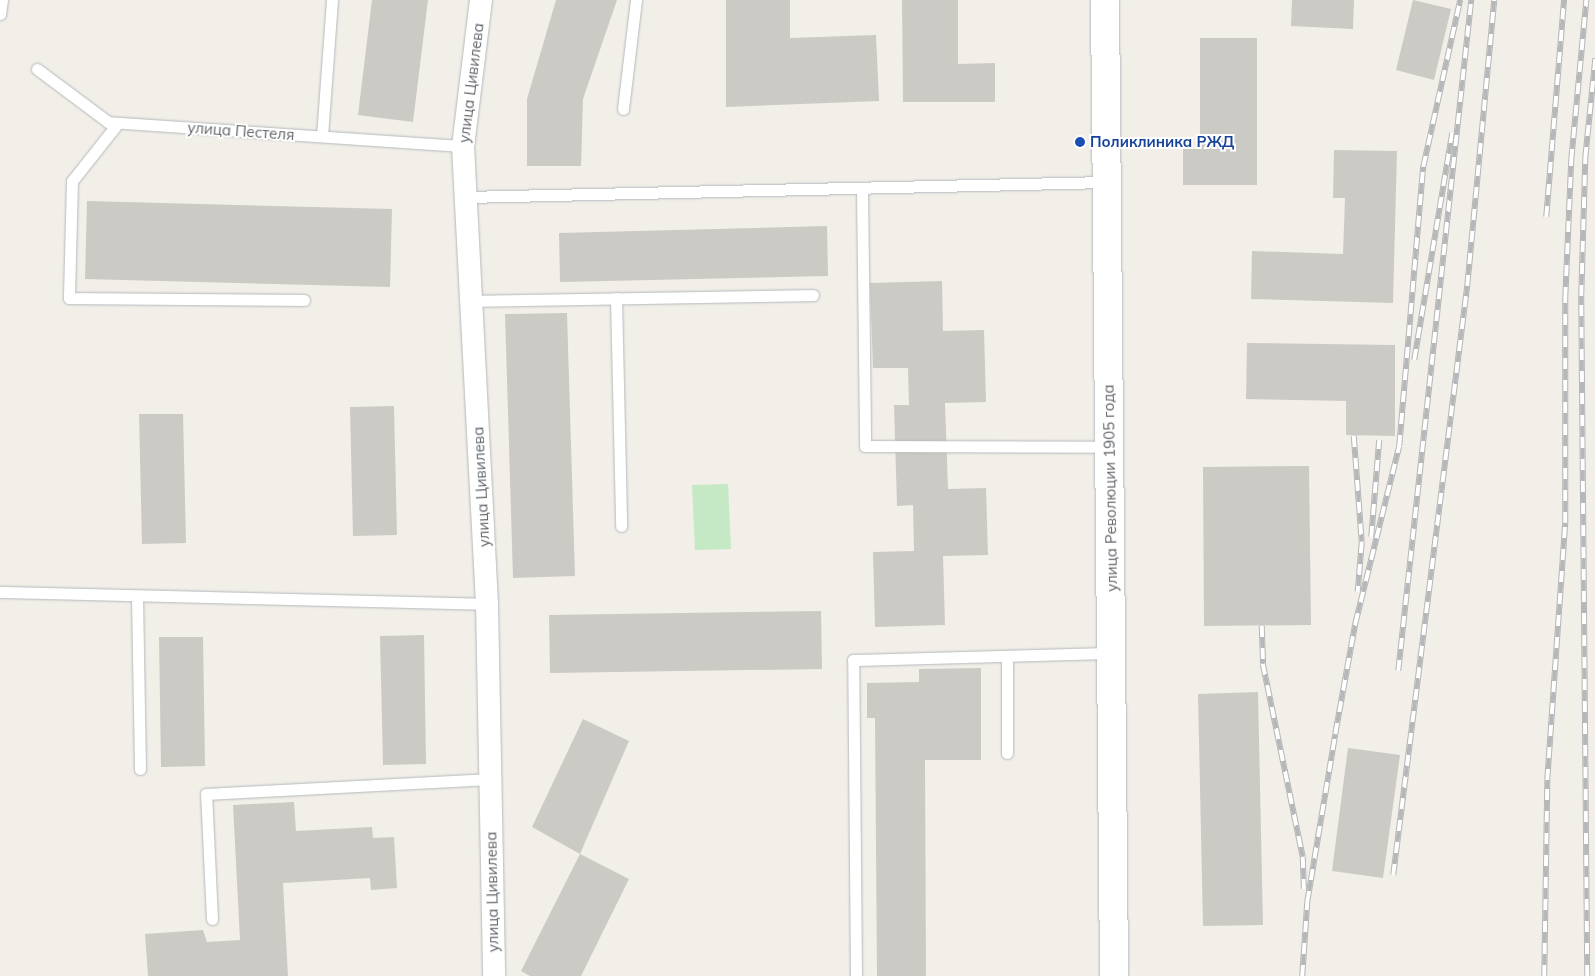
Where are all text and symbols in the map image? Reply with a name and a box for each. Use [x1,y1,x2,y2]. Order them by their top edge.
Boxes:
street label: улица Цивилева [455,22,487,144]
street label: улица Пестеля [187,118,295,144]
place label: Поликлиника РЖД [1090,133,1234,151]
marker: Поликлиника РЖД [1074,136,1086,148]
street label: улица Революции 1905 года [1099,384,1121,592]
street label: улица Цивилева [469,426,493,548]
street label: улица Цивилева [482,832,502,952]

